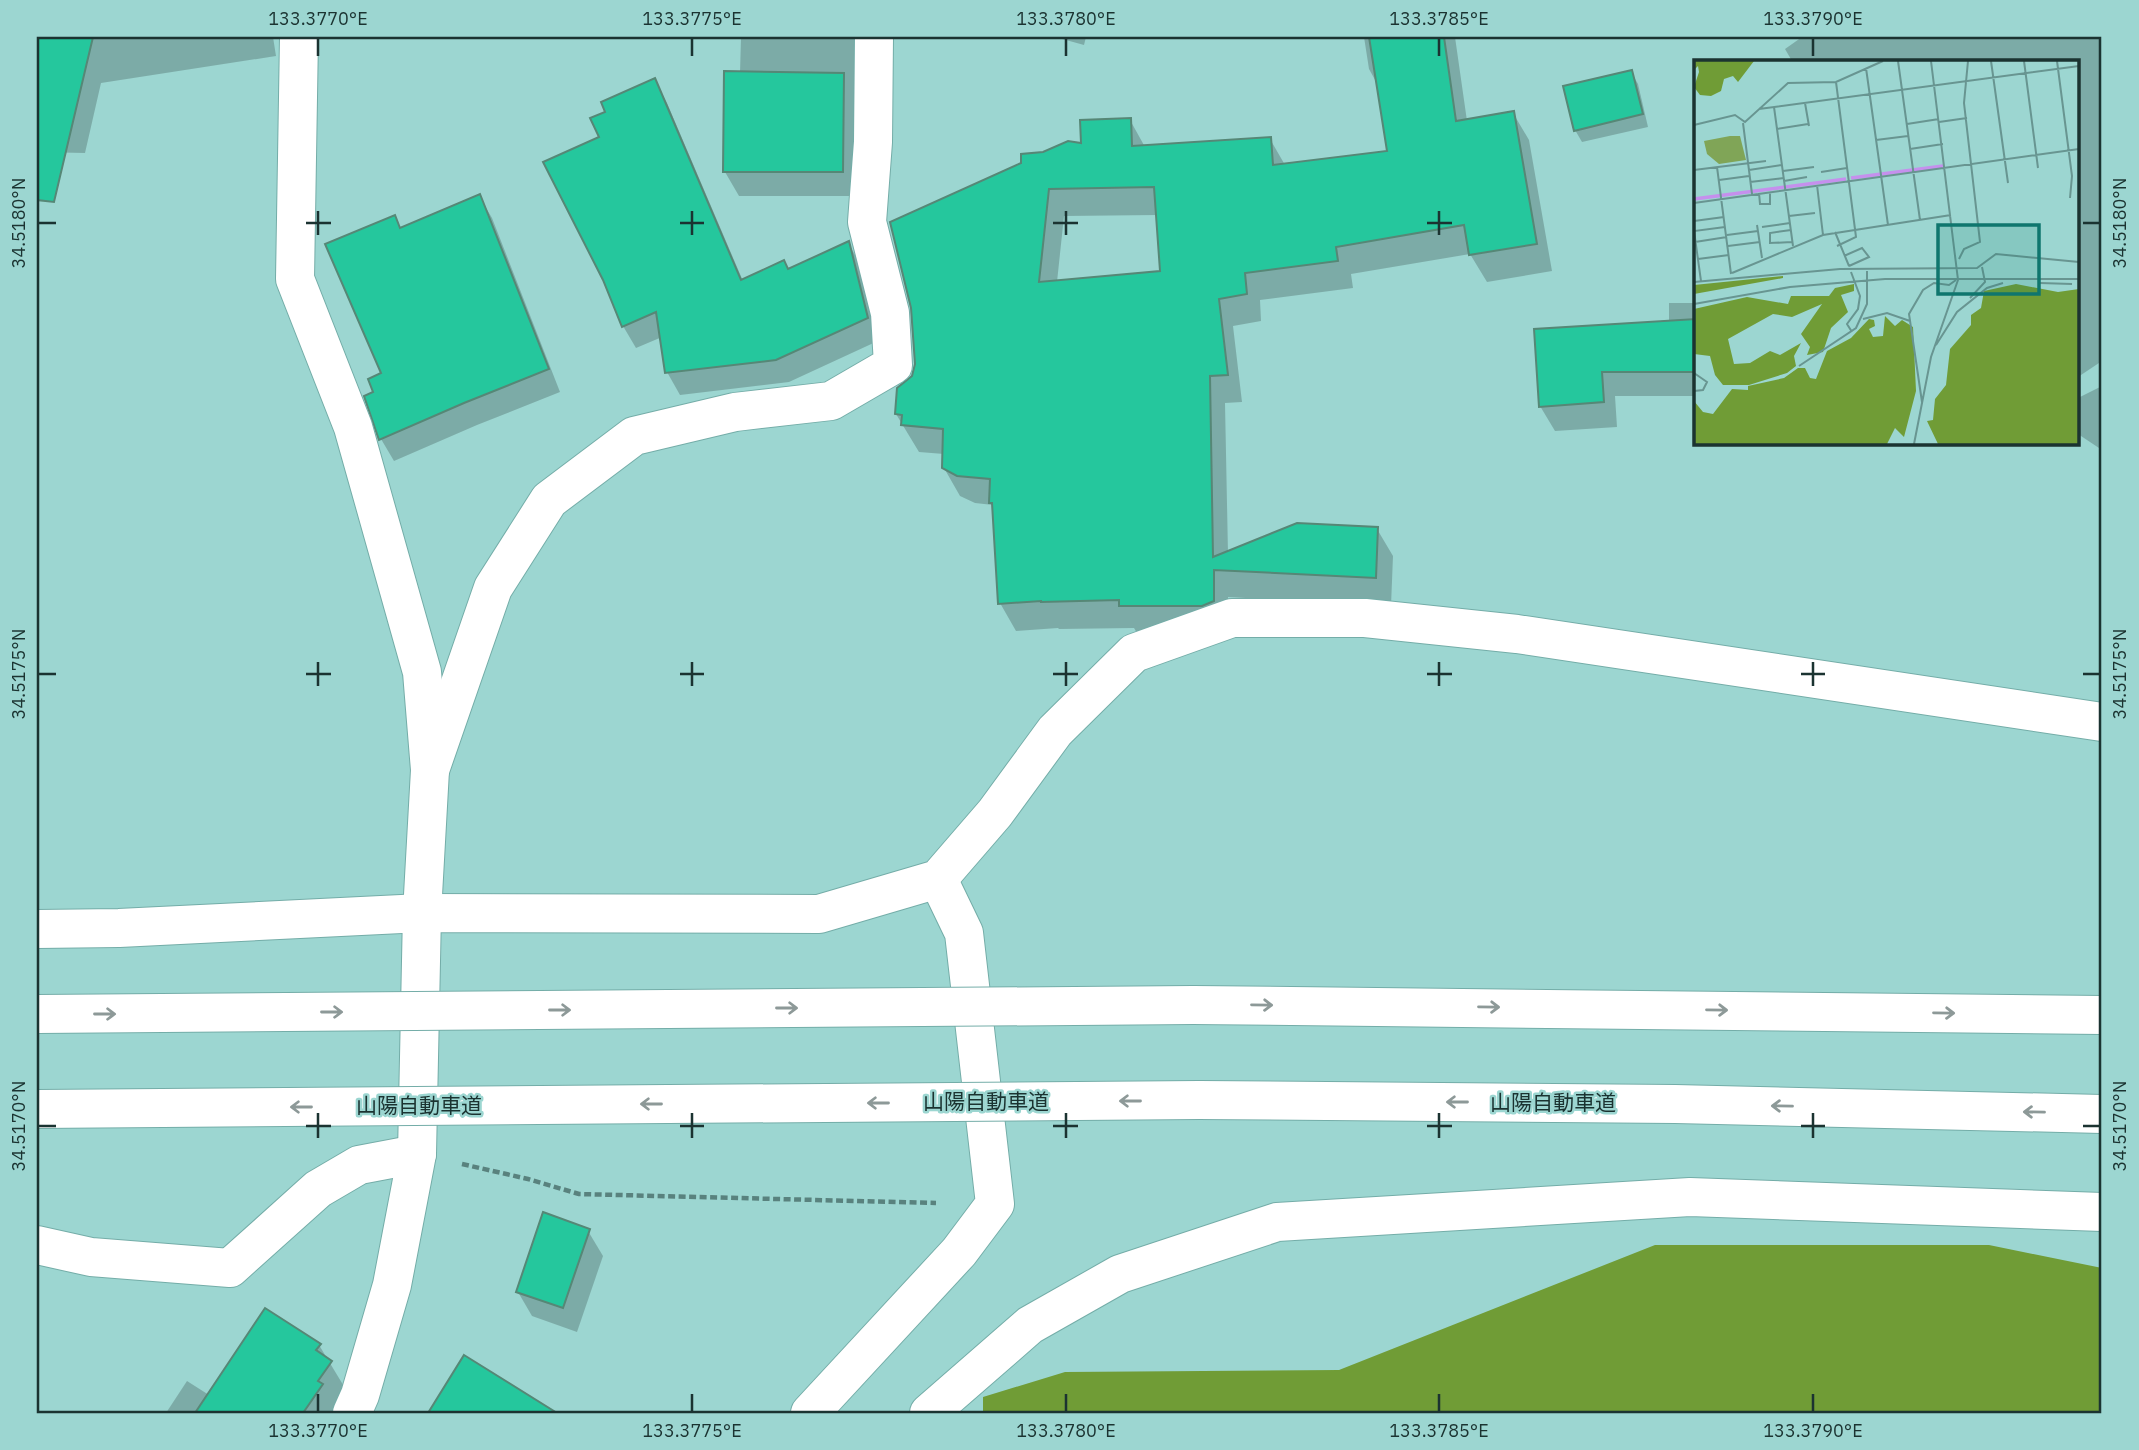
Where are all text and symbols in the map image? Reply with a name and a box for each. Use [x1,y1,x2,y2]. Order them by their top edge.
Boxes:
text: 133.3770°E [268,7,368,30]
text: 133.3775°E [642,7,742,30]
text: 133.3780°E [1016,7,1116,30]
text: 133.3785°E [1389,7,1489,30]
text: 133.3790°E [1763,7,1863,30]
inset map [1694,60,2080,444]
text: 34.5180°N [7,178,30,268]
text: 34.5180°N [2108,178,2131,268]
text: 34.5175°N [7,629,30,719]
text: 34.5175°N [2108,629,2131,719]
one-way arrow [1250,998,1273,1012]
one-way arrow [776,1001,799,1015]
one-way arrow [1477,1001,1500,1014]
one-way arrow [548,1003,571,1017]
one-way arrow [1705,1003,1728,1017]
one-way arrow [321,1005,344,1019]
one-way arrow [1932,1006,1955,1020]
one-way arrow [93,1007,116,1020]
text: 34.5170°N [7,1081,30,1171]
text: 34.5170°N [2108,1081,2131,1171]
street label: 山陽自動車道 [923,1087,1049,1115]
street label: 山陽自動車道 [1490,1088,1616,1116]
street label: 山陽自動車道 [356,1091,482,1119]
one-way arrow [1119,1094,1142,1108]
one-way arrow [1445,1095,1468,1109]
one-way arrow [867,1096,890,1110]
one-way arrow [640,1097,663,1111]
one-way arrow [290,1100,313,1114]
one-way arrow [1771,1100,1794,1113]
one-way arrow [2023,1105,2046,1119]
text: 133.3770°E [268,1419,368,1442]
text: 133.3775°E [642,1419,742,1442]
text: 133.3780°E [1016,1419,1116,1442]
text: 133.3785°E [1389,1419,1489,1442]
text: 133.3790°E [1763,1419,1863,1442]

